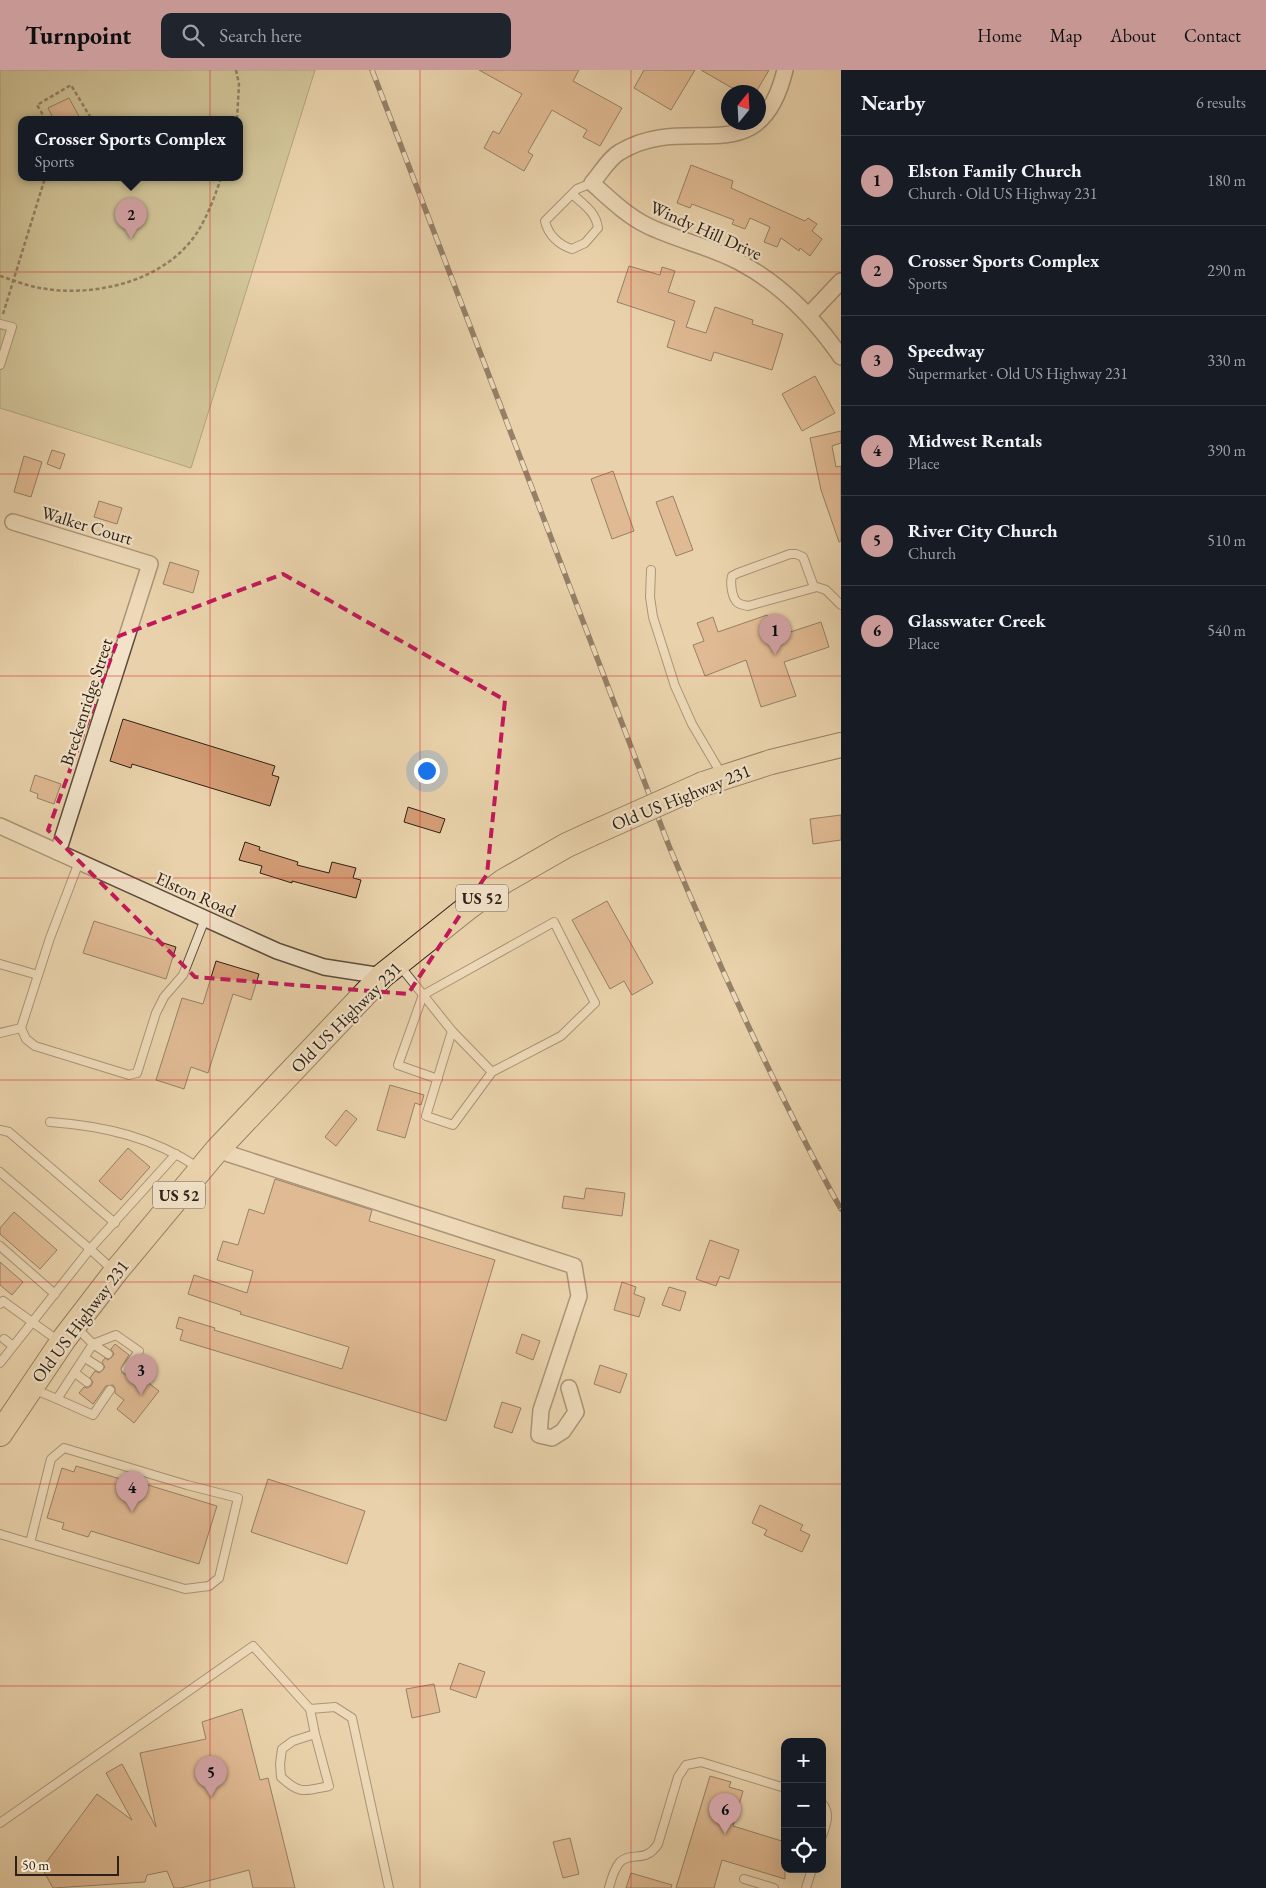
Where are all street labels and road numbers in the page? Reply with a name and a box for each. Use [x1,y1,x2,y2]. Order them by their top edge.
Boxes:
street label: Windy Hill Drive [646,195,766,265]
street label: Walker Court [39,500,136,550]
street label: Breckenridge Street [54,635,118,769]
street label: Old US Highway 231 [608,759,754,835]
street label: Elston Road [152,866,241,922]
road number: US 52 [456,884,508,911]
street label: Old US Highway 231 [285,956,407,1078]
road number: US 52 [153,1182,205,1208]
street label: Old US Highway 231 [26,1255,134,1387]

